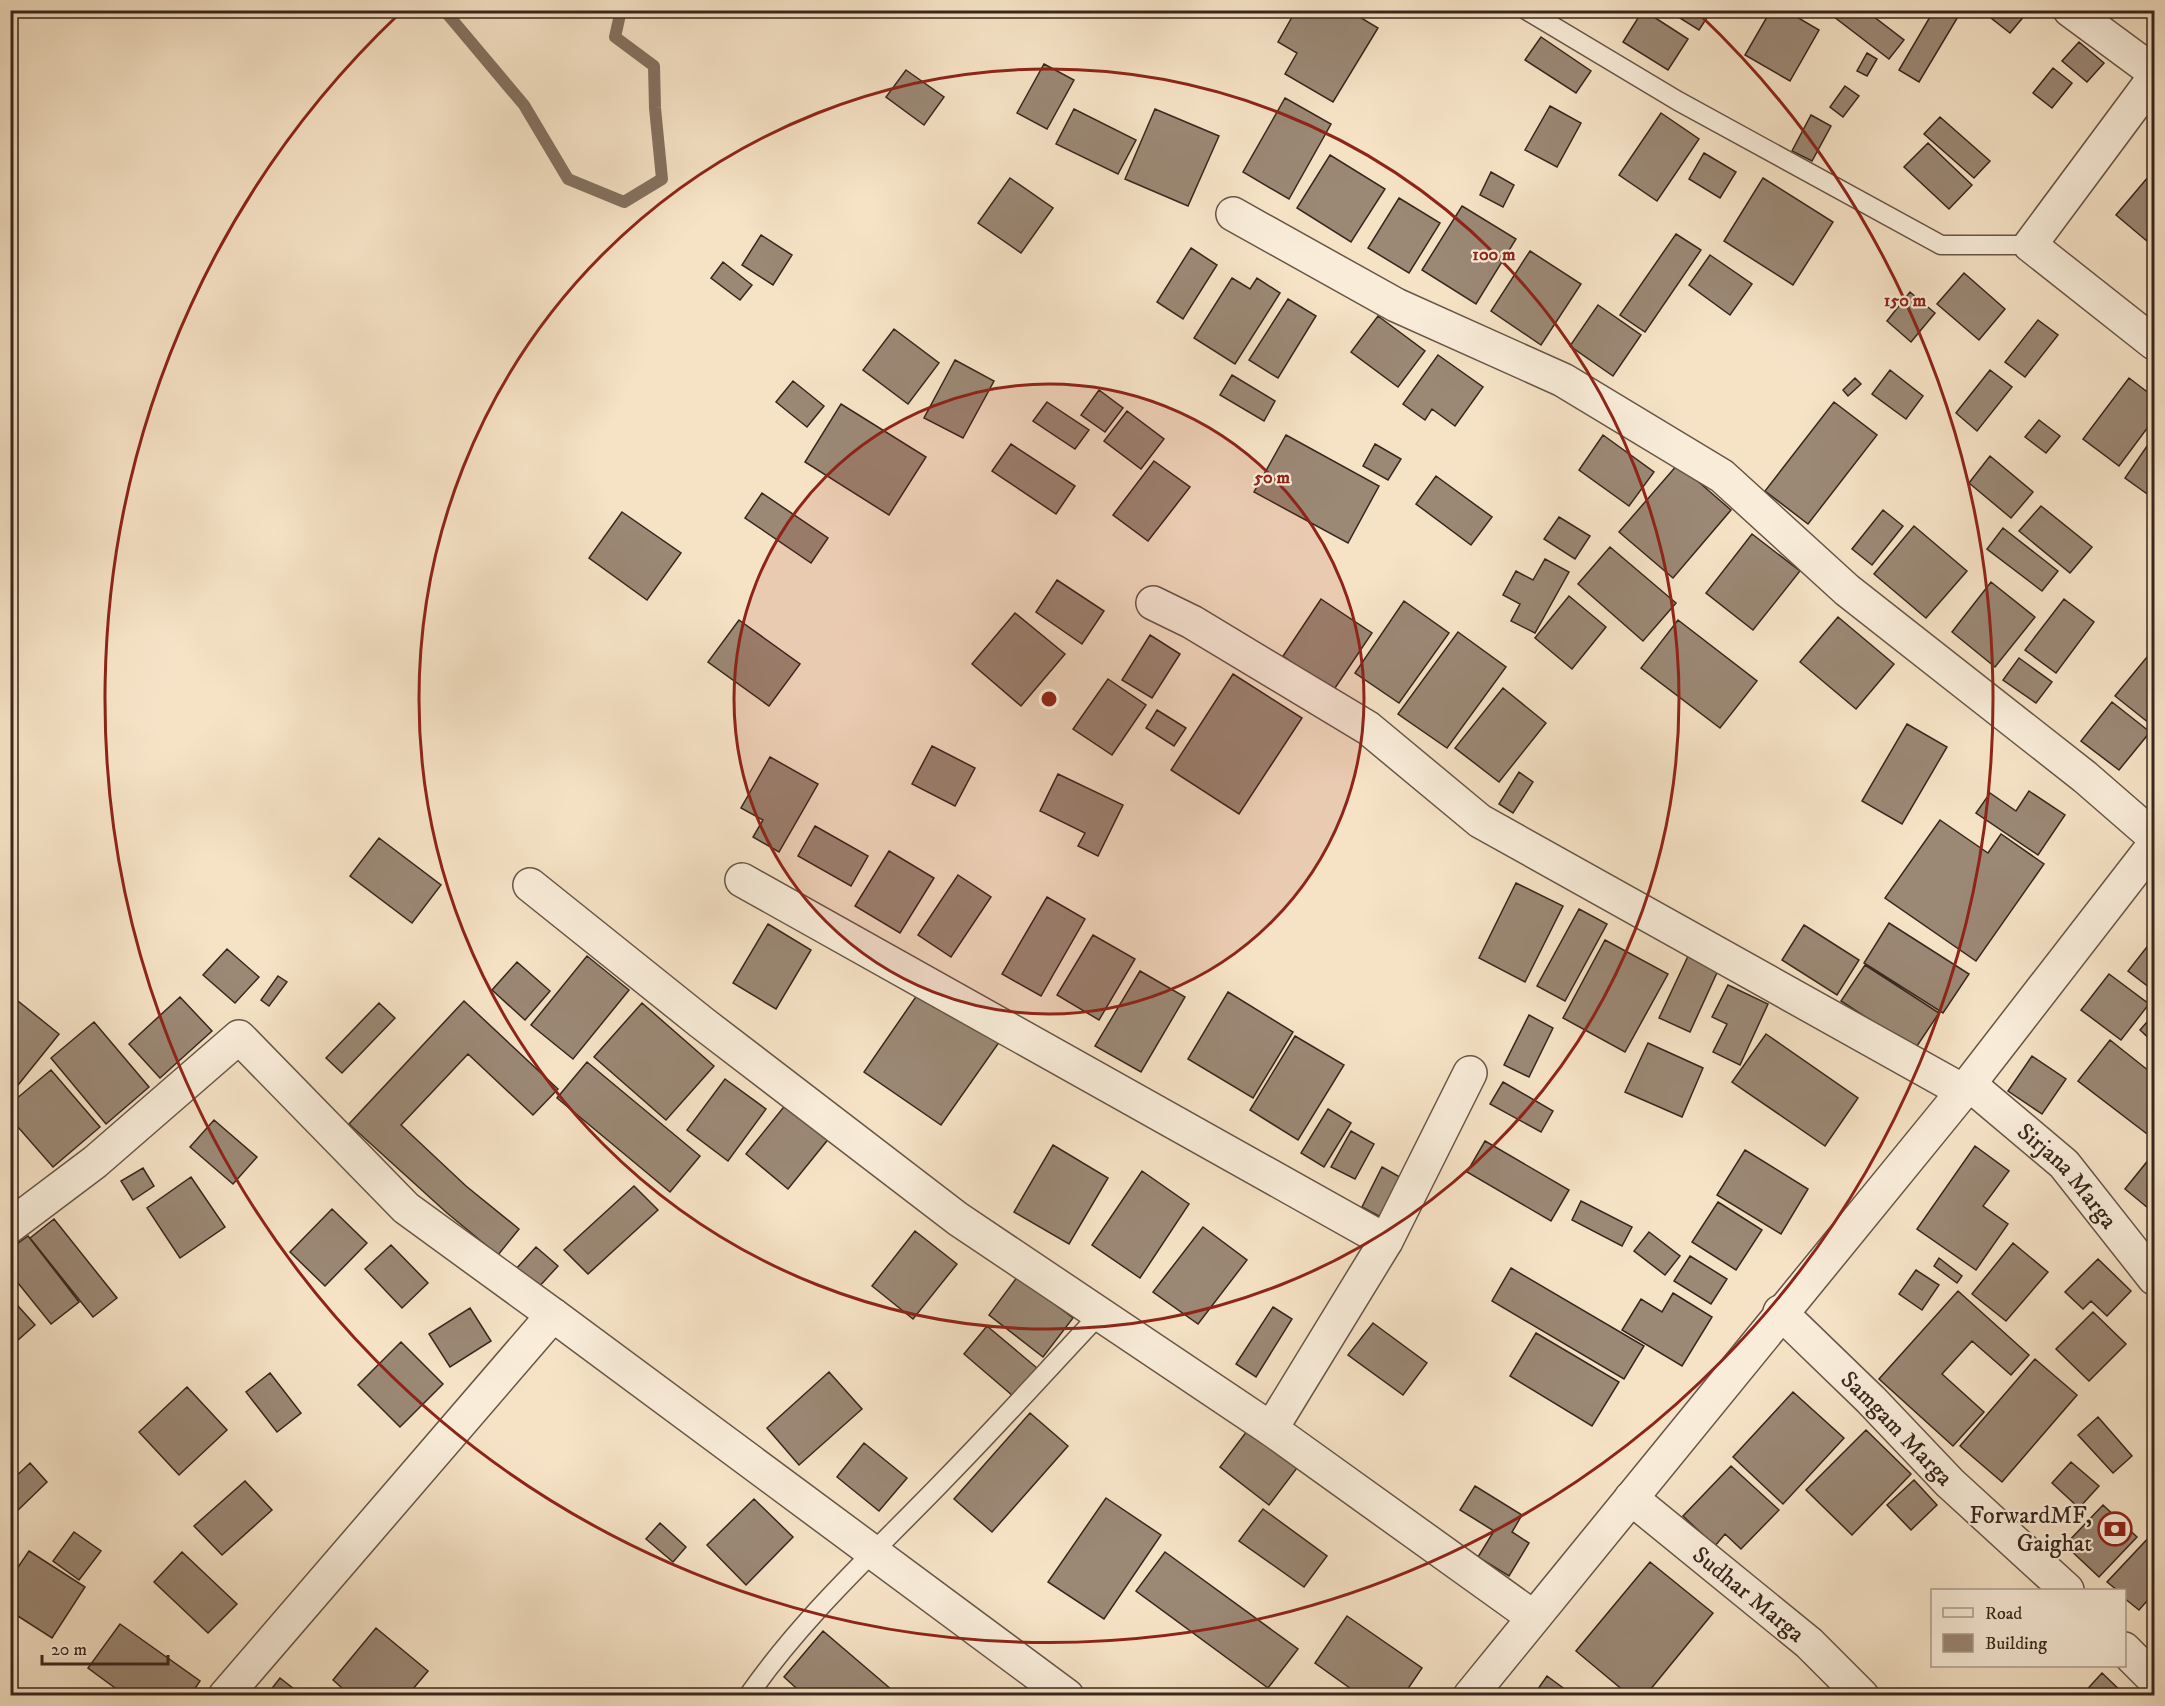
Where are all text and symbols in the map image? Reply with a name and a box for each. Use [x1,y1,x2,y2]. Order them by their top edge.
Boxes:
text: 100 m [1472,244,1516,266]
text: 150 m [1884,290,1927,312]
text: 50 m [1253,467,1290,489]
centre of rings [1039,689,1059,709]
street label: Sirjana Marga [2010,1117,2124,1236]
street label: Samgam Marga [1834,1365,1960,1493]
place label: ForwardMF, Gaighat [1969,1501,2092,1559]
bank icon: ForwardMF, Gaighat [2097,1511,2133,1547]
street label: Sudhar Marga [1686,1540,1811,1650]
legend [1931,1589,2126,1667]
text: Road [1985,1603,2022,1625]
scale bar [42,1628,168,1666]
text: Building [1985,1633,2047,1655]
text: 20 m [51,1639,87,1661]

